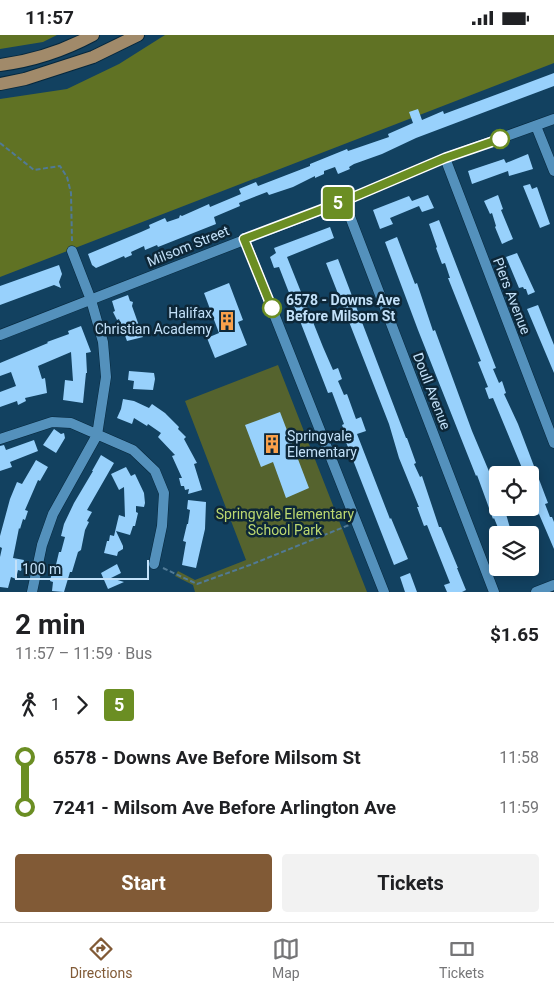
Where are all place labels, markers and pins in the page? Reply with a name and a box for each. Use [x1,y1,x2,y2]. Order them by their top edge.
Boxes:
unlabelled marker [490,129,510,149]
place label: 6578 - Downs Ave Before Milsom St [286,292,400,324]
marker: 6578 - Downs Ave Before Milsom St [262,298,282,318]
place label: Halifax Christian Academy [95,305,212,337]
building icon: Halifax Christian Academy [216,310,238,332]
place label: Springvale Elementary [287,428,357,460]
building icon: Springvale Elementary [261,433,283,455]

